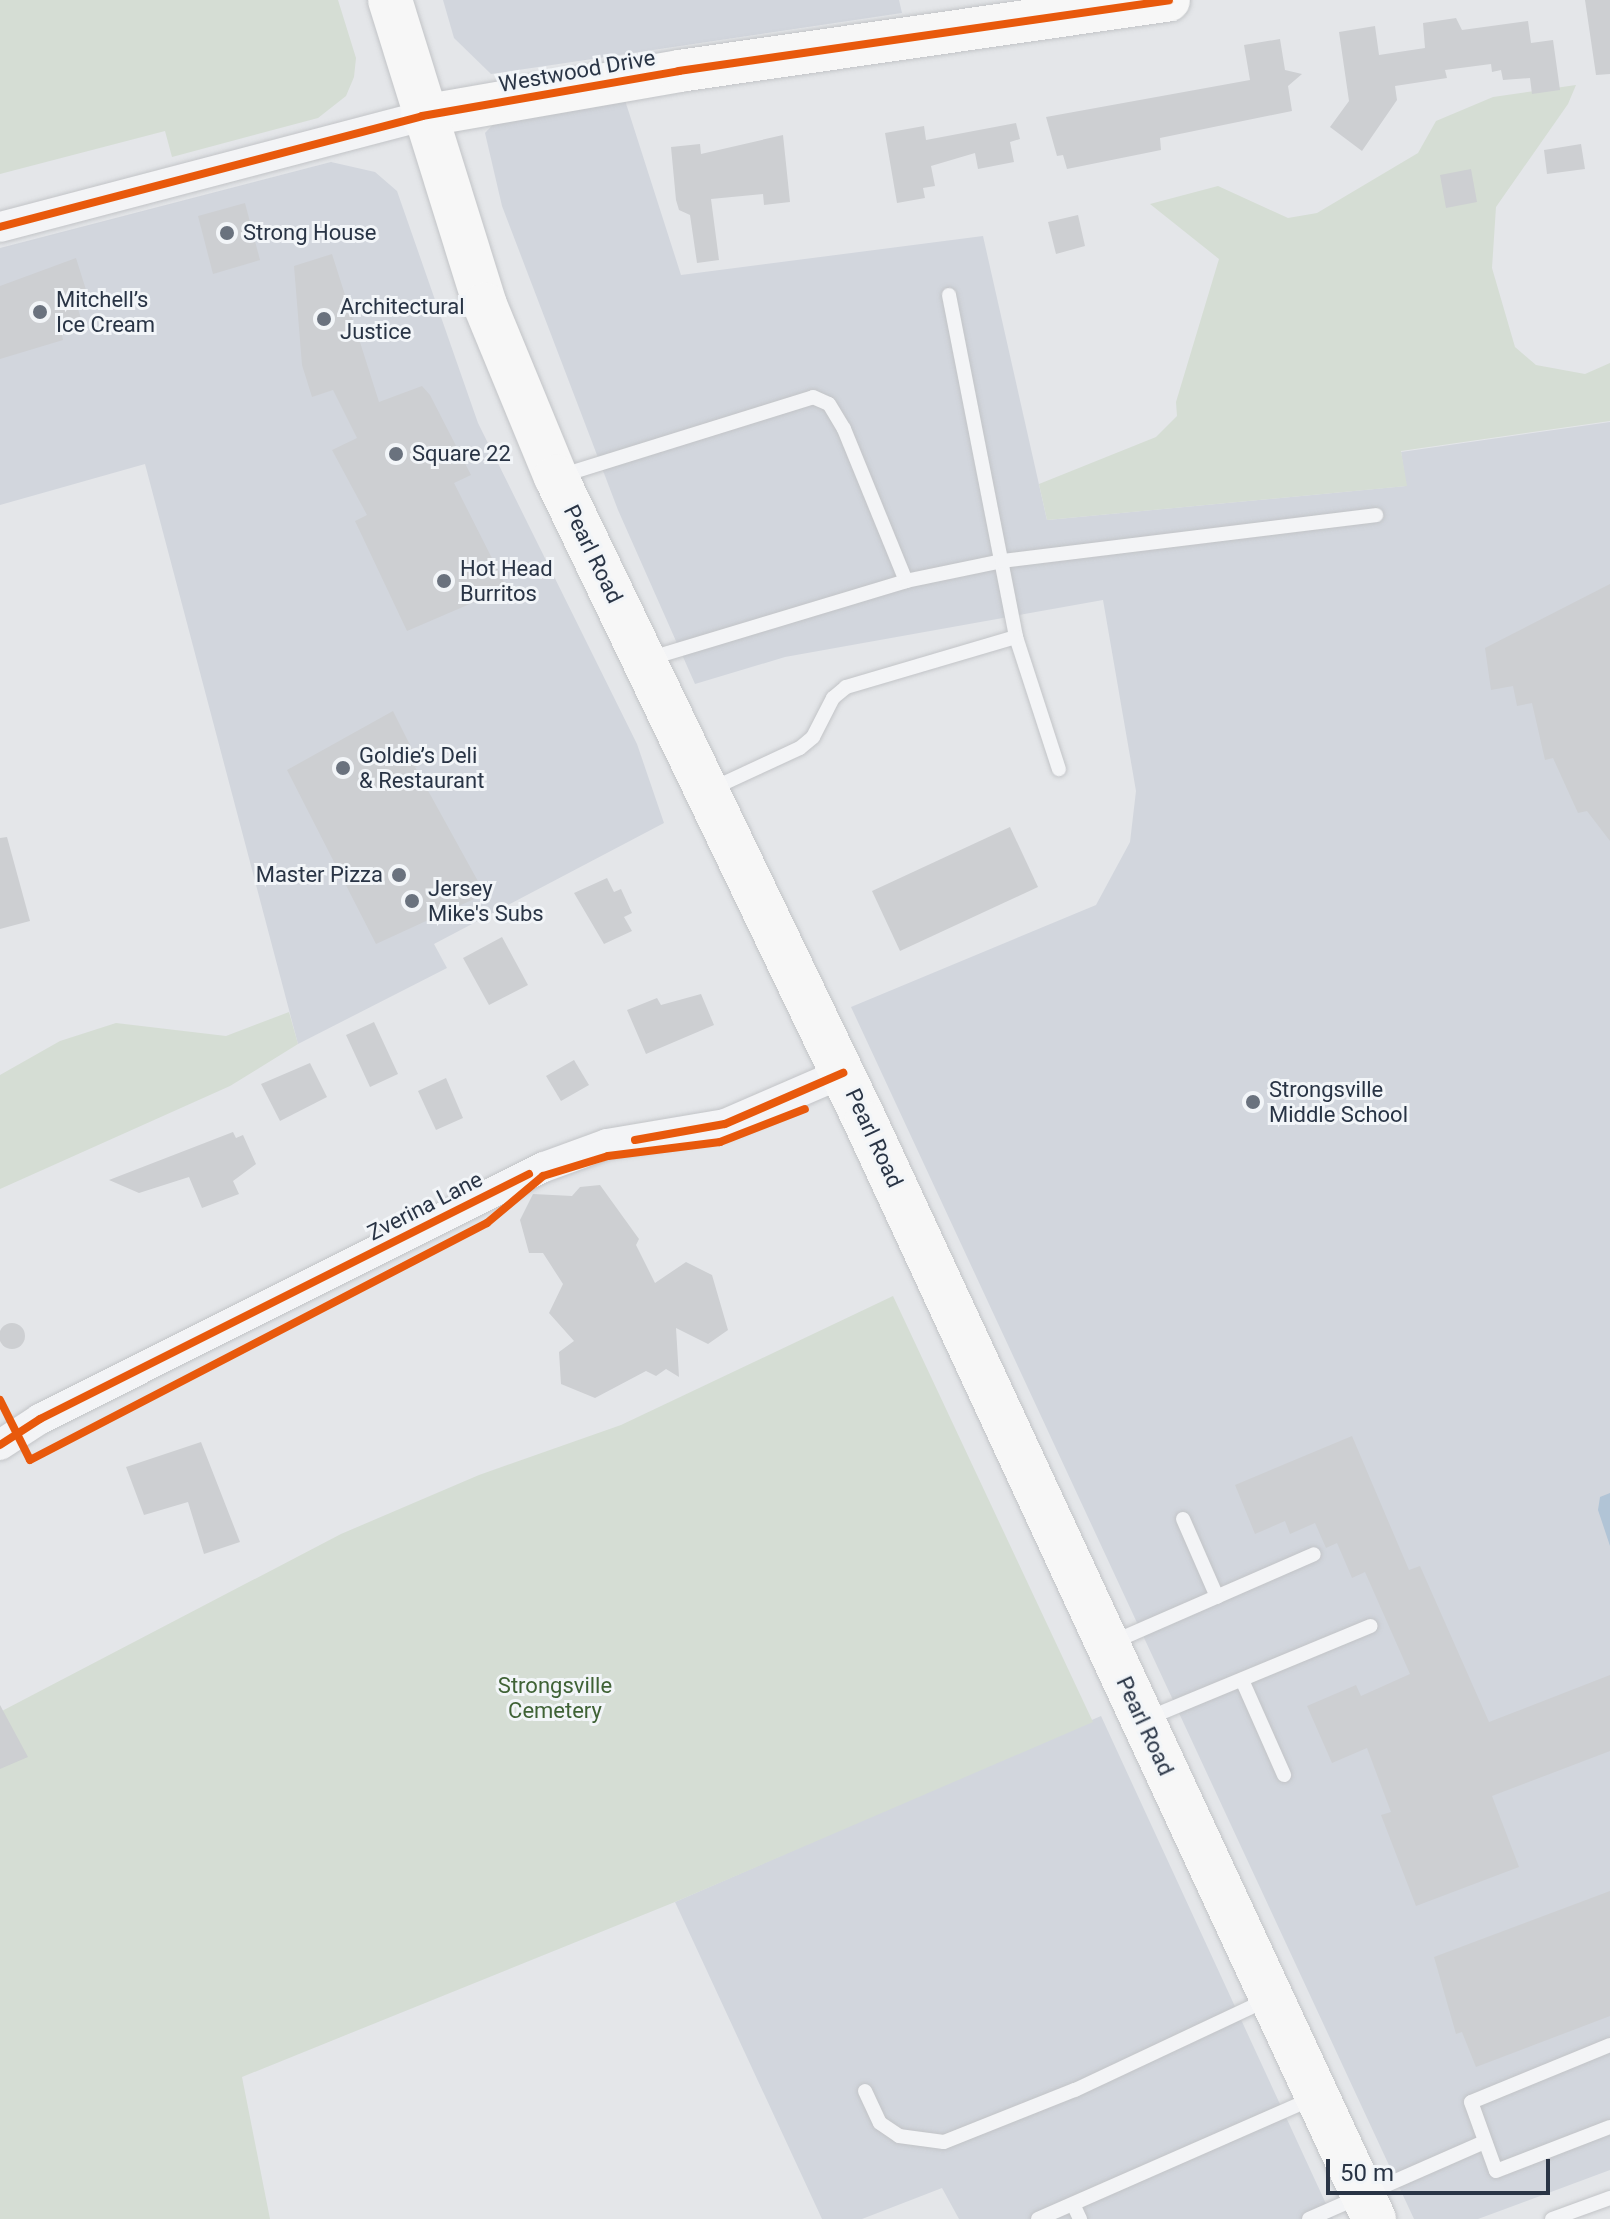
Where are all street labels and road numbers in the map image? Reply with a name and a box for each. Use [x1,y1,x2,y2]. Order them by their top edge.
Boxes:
street label: Westwood Drive [497,44,657,98]
street label: Pearl Road [558,501,628,607]
street label: Pearl Road [840,1084,908,1192]
street label: Zverina Lane [363,1166,487,1246]
street label: Pearl Road [1111,1672,1179,1780]

